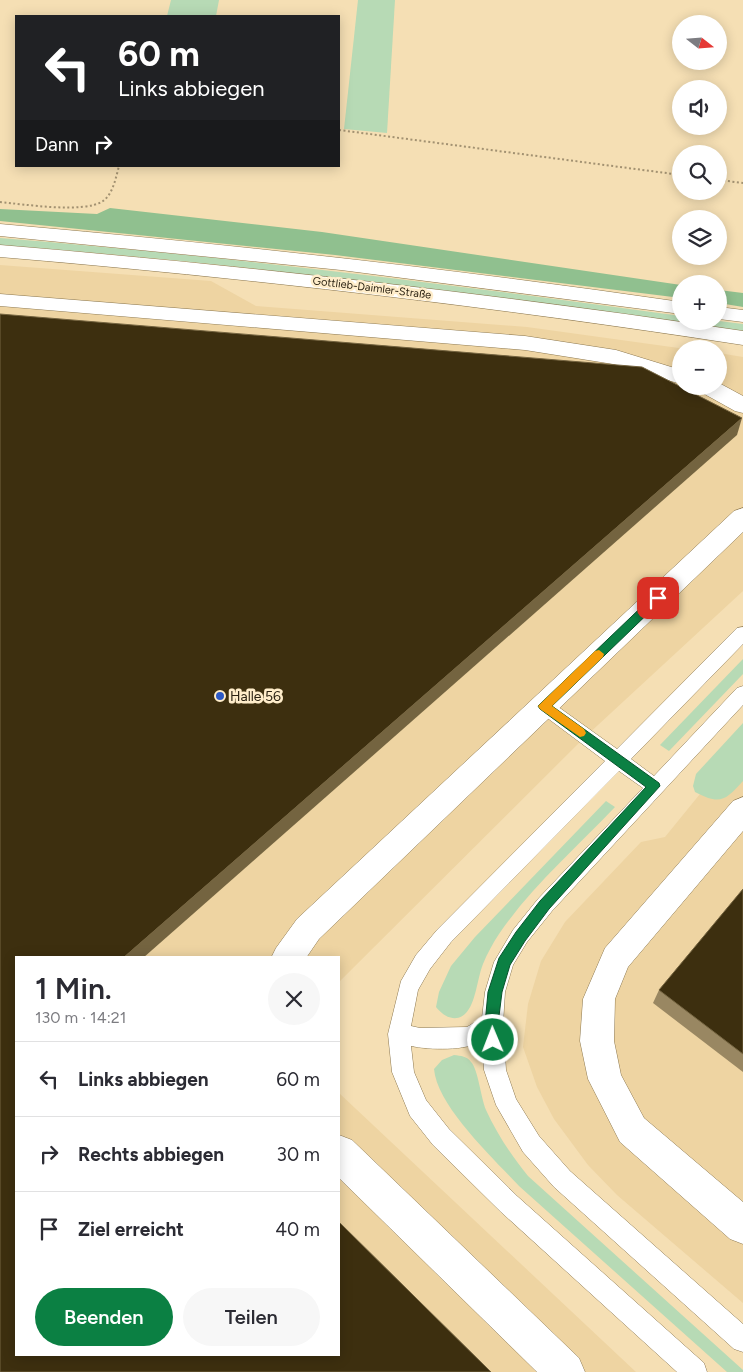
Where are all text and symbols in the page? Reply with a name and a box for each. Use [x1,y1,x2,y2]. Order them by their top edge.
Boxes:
north arrow [672,15,728,70]
map controls [672,15,727,395]
text: 60 m [118,33,200,75]
icon: left [35,35,100,100]
text: Links abbiegen [118,75,265,102]
button: sound [672,80,727,135]
icon: right [89,130,117,158]
text: Dann [35,133,79,156]
button: search [672,145,727,200]
button: layers [672,210,727,265]
street label: Gottlieb-Daimler-Straße [312,274,432,302]
button: + [672,275,727,330]
button: − [672,340,727,395]
pin [637,577,679,619]
icon: arrive [644,584,672,612]
place label: Halle 56 [230,688,281,705]
marker: Halle 56 [214,690,226,702]
text: 1 Min. [35,970,112,1007]
button: close [268,973,320,1025]
text: 130 m · 14:21 [35,1008,126,1027]
position arrow [466,1013,518,1065]
icon: left [35,1065,63,1093]
text: Links abbiegen [78,1068,209,1091]
text: 60 m [276,1068,320,1091]
icon: right [35,1140,63,1168]
text: Rechts abbiegen [78,1143,224,1166]
text: 30 m [277,1143,320,1166]
icon: arrive [35,1215,63,1243]
text: Ziel erreicht [78,1218,184,1241]
text: 40 m [275,1218,320,1241]
button: Beenden [35,1288,173,1346]
button: Teilen [183,1288,320,1346]

